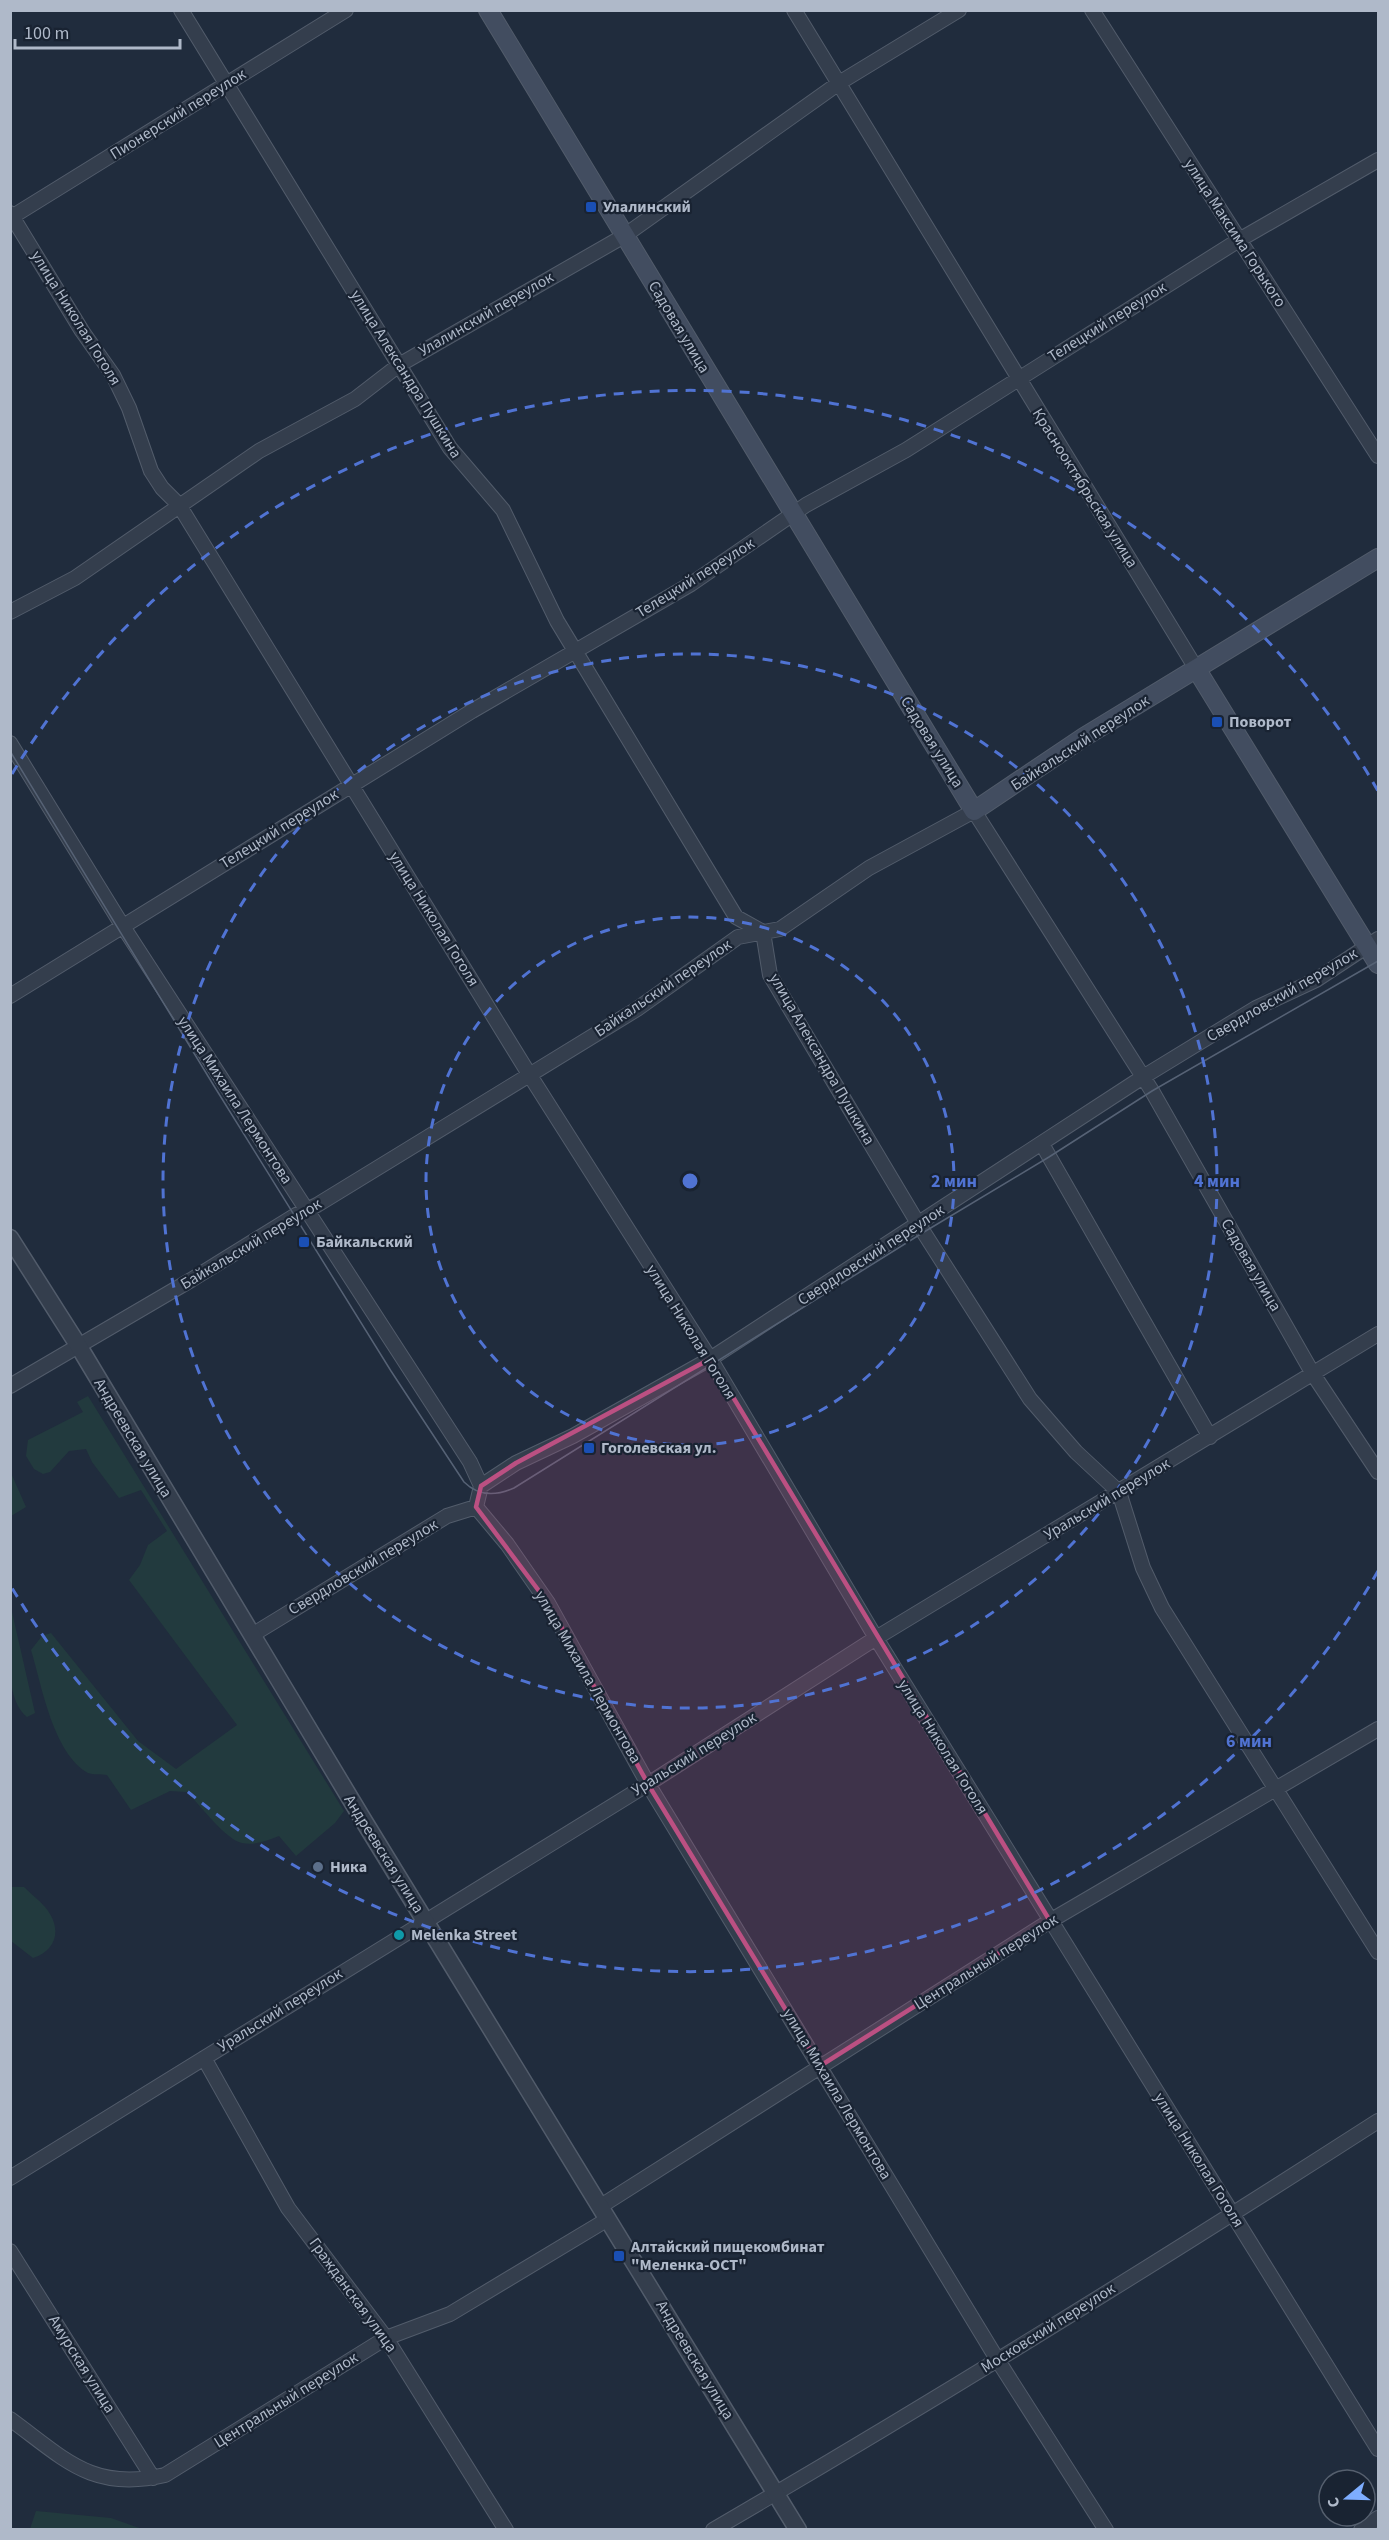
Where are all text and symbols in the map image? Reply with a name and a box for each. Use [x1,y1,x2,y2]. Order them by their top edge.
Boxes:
scale bar [15,12,180,50]
text: 100 m [24,21,69,46]
street label: Пионерский переулок [106,63,250,165]
street label: улица Максима Горького [1179,155,1291,311]
place label: Улалинский [603,196,691,218]
marker: Улалинский [584,200,598,214]
street label: улица Николая Гоголя [26,246,126,390]
street label: Улалинский переулок [414,266,558,362]
street label: Садовая улица [643,277,715,377]
street label: Телецкий переулок [1043,277,1171,367]
street label: улица Александра Пушкина [345,286,467,462]
street label: Краснооктябрьская улица [1027,404,1143,572]
street label: Телецкий переулок [631,533,759,623]
street label: Байкальский переулок [1006,690,1154,796]
street label: Садовая улица [895,692,969,792]
place label: Поворот [1229,711,1291,733]
marker: Поворот [1210,715,1224,729]
street label: Телецкий переулок [215,784,343,874]
street label: улица Николая Гоголя [384,847,484,991]
street label: Байкальский переулок [590,934,736,1042]
street label: Свердловский переулок [1203,943,1362,1047]
street label: улица Александра Пушкина [764,969,880,1149]
street label: улица Михаила Лермонтова [172,1012,298,1188]
text: 2 мин [931,1169,977,1194]
text: 4 мин [1194,1169,1240,1194]
centre of rings [680,1171,700,1191]
street label: Байкальский переулок [176,1193,326,1295]
street label: Свердловский переулок [793,1199,949,1311]
street label: Садовая улица [1215,1214,1287,1316]
place label: Байкальский [316,1231,413,1253]
marker: Байкальский [297,1235,311,1249]
street label: улица Николая Гоголя [641,1260,741,1404]
street label: Андреевская улица [89,1374,177,1502]
place label: Гоголевская ул. [601,1437,716,1459]
marker: Гоголевская ул. [582,1441,596,1455]
street label: Уральский переулок [1040,1453,1174,1545]
street label: Свердловский переулок [284,1514,442,1620]
street label: улица Михаила Лермонтова [529,1586,647,1768]
street label: улица Николая Гоголя [893,1675,993,1819]
street label: Уральский переулок [627,1707,761,1801]
text: 6 мин [1226,1729,1272,1754]
street label: Андреевская улица [339,1791,429,1917]
place label: Ника [330,1856,367,1878]
marker: Ника [311,1860,325,1874]
street label: Центральный переулок [910,1909,1062,2015]
place label: Melenka Street [411,1924,517,1946]
marker: Melenka Street [392,1928,406,1942]
street label: Уральский переулок [213,1963,347,2057]
street label: улица Михаила Лермонтова [777,2004,897,2184]
street label: улица Николая Гоголя [1149,2088,1249,2232]
street label: Гражданская улица [304,2233,402,2357]
place label: Алтайский пищекомбинат "Меленка-ОСТ" [630,2236,825,2276]
marker: Алтайский пищекомбинат "Меленка-ОСТ" [612,2249,626,2263]
street label: Московский переулок [977,2278,1119,2378]
street label: Андреевская улица [651,2296,739,2424]
street label: Амурская улица [43,2311,121,2417]
street label: Центральный переулок [210,2347,362,2453]
north arrow [1317,2468,1377,2528]
text: С [1322,2495,1346,2511]

